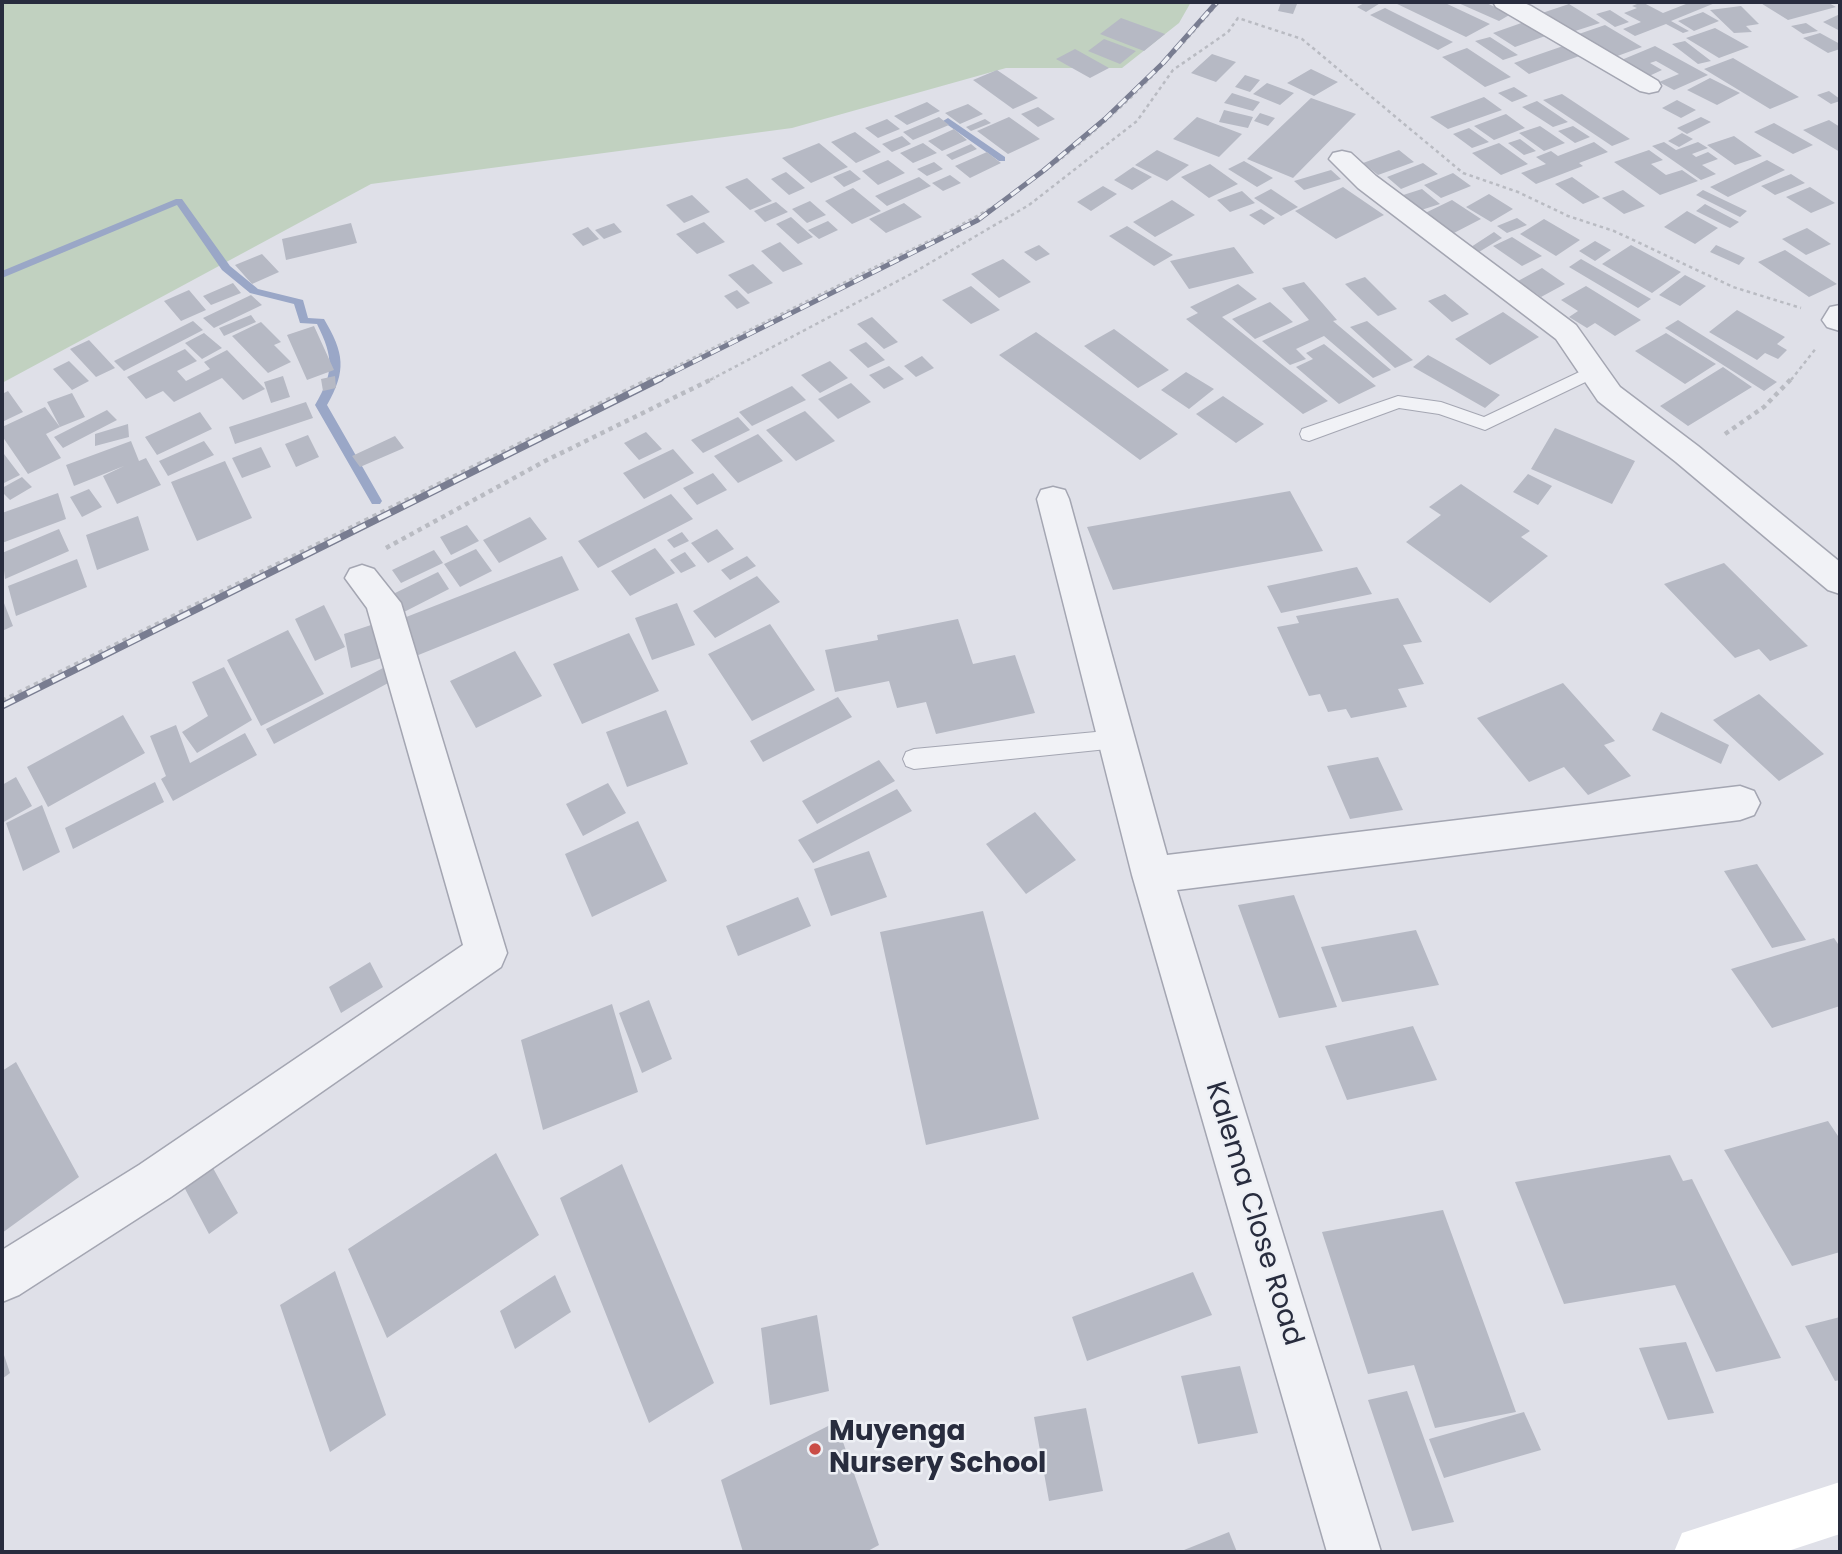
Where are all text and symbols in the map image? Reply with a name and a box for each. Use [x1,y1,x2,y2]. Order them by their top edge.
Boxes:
street label: Kalema Close Road [1197,1078,1309,1350]
place label: Muyenga Nursery School [829,1416,1046,1482]
marker: Muyenga Nursery School [807,1441,823,1457]

